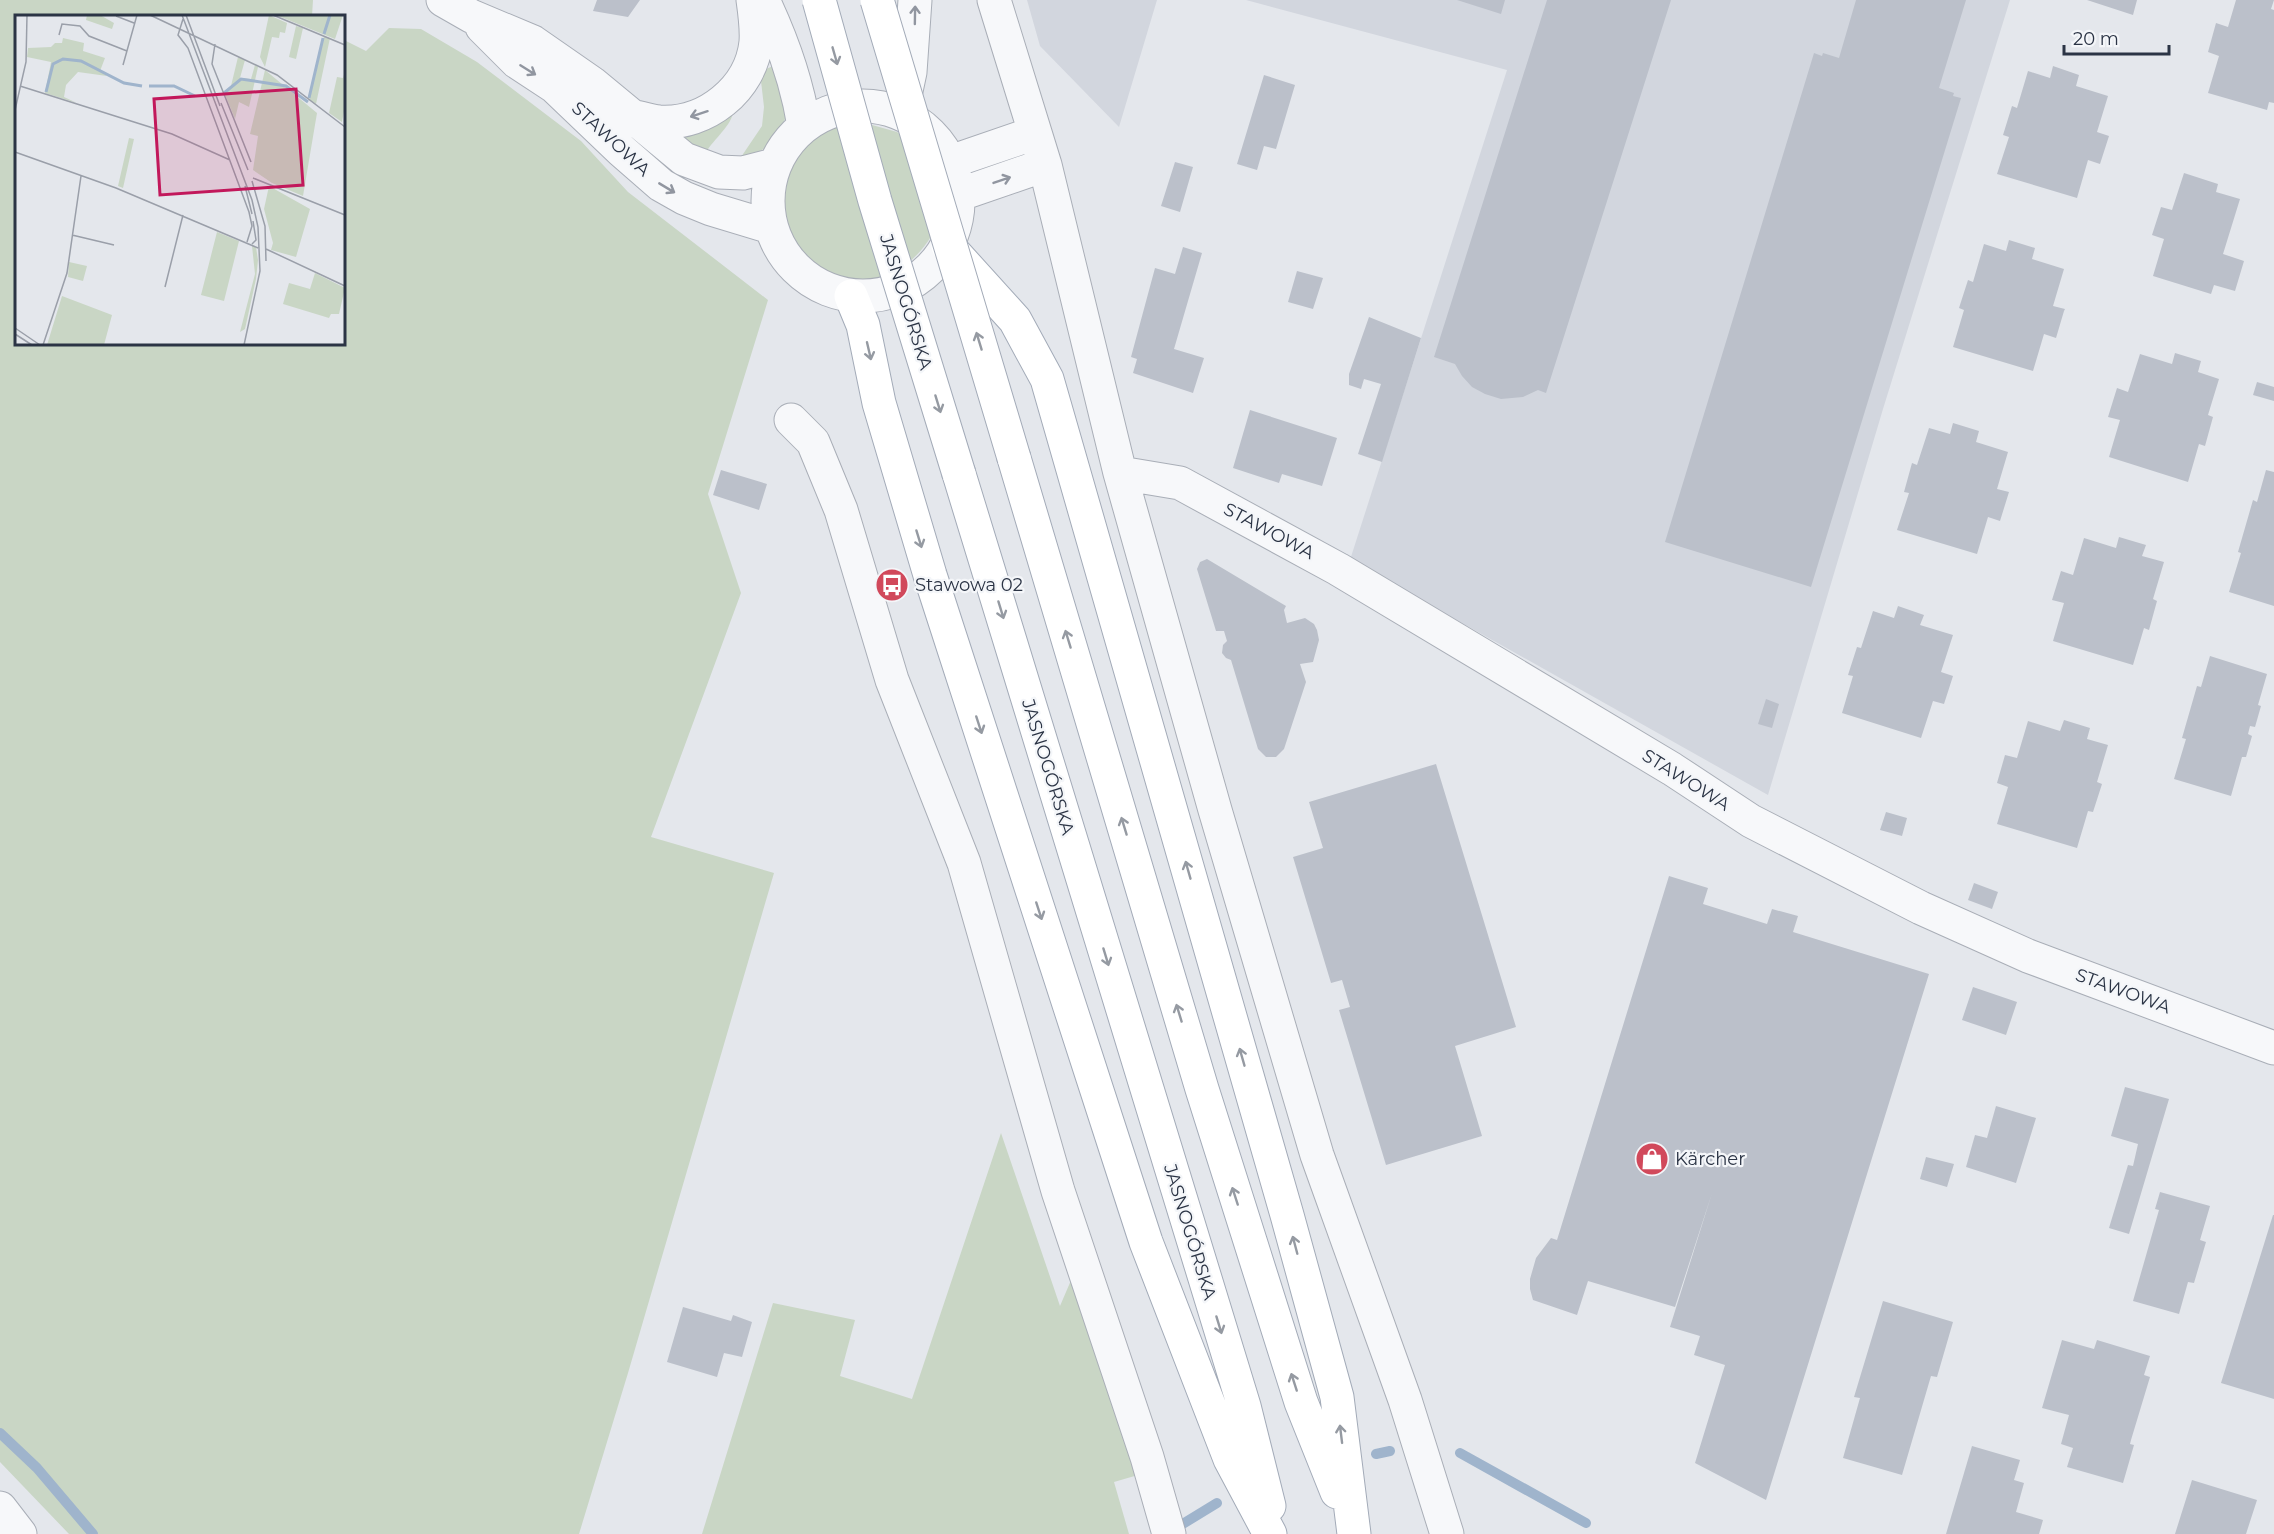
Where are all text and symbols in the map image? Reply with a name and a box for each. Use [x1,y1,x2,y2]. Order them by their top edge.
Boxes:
one-way arrow [909,6,921,26]
inset map [15,15,345,345]
scale bar [2064,18,2169,56]
text: 20 m [2073,28,2119,50]
one-way arrow [830,46,841,65]
one-way arrow [520,63,537,76]
street label: STAWOWA [567,97,655,181]
one-way arrow [690,110,709,121]
one-way arrow [992,174,1011,185]
one-way arrow [658,182,675,194]
street label: JASNOGÓRSKA [875,231,937,373]
one-way arrow [973,332,984,351]
one-way arrow [864,341,875,360]
one-way arrow [933,394,944,413]
street label: STAWOWA [1220,498,1318,564]
one-way arrow [914,529,925,548]
bus stop icon: Stawowa 02 [874,567,910,603]
place label: Stawowa 02 [915,574,1023,596]
one-way arrow [996,600,1007,619]
one-way arrow [1062,630,1073,649]
street label: JASNOGÓRSKA [1017,696,1079,838]
one-way arrow [974,715,985,734]
street label: STAWOWA [1638,744,1734,816]
one-way arrow [1118,817,1129,836]
one-way arrow [1182,861,1193,880]
one-way arrow [1034,901,1045,920]
one-way arrow [1102,947,1113,966]
street label: STAWOWA [2073,964,2174,1018]
one-way arrow [1173,1004,1184,1023]
one-way arrow [1236,1048,1247,1067]
shop icon: Kärcher [1634,1141,1670,1177]
place label: Kärcher [1675,1148,1745,1170]
street label: JASNOGÓRSKA [1159,1161,1221,1303]
one-way arrow [1229,1187,1240,1206]
one-way arrow [1289,1236,1300,1255]
one-way arrow [1214,1315,1225,1334]
one-way arrow [1288,1373,1299,1392]
one-way arrow [1336,1425,1347,1445]

